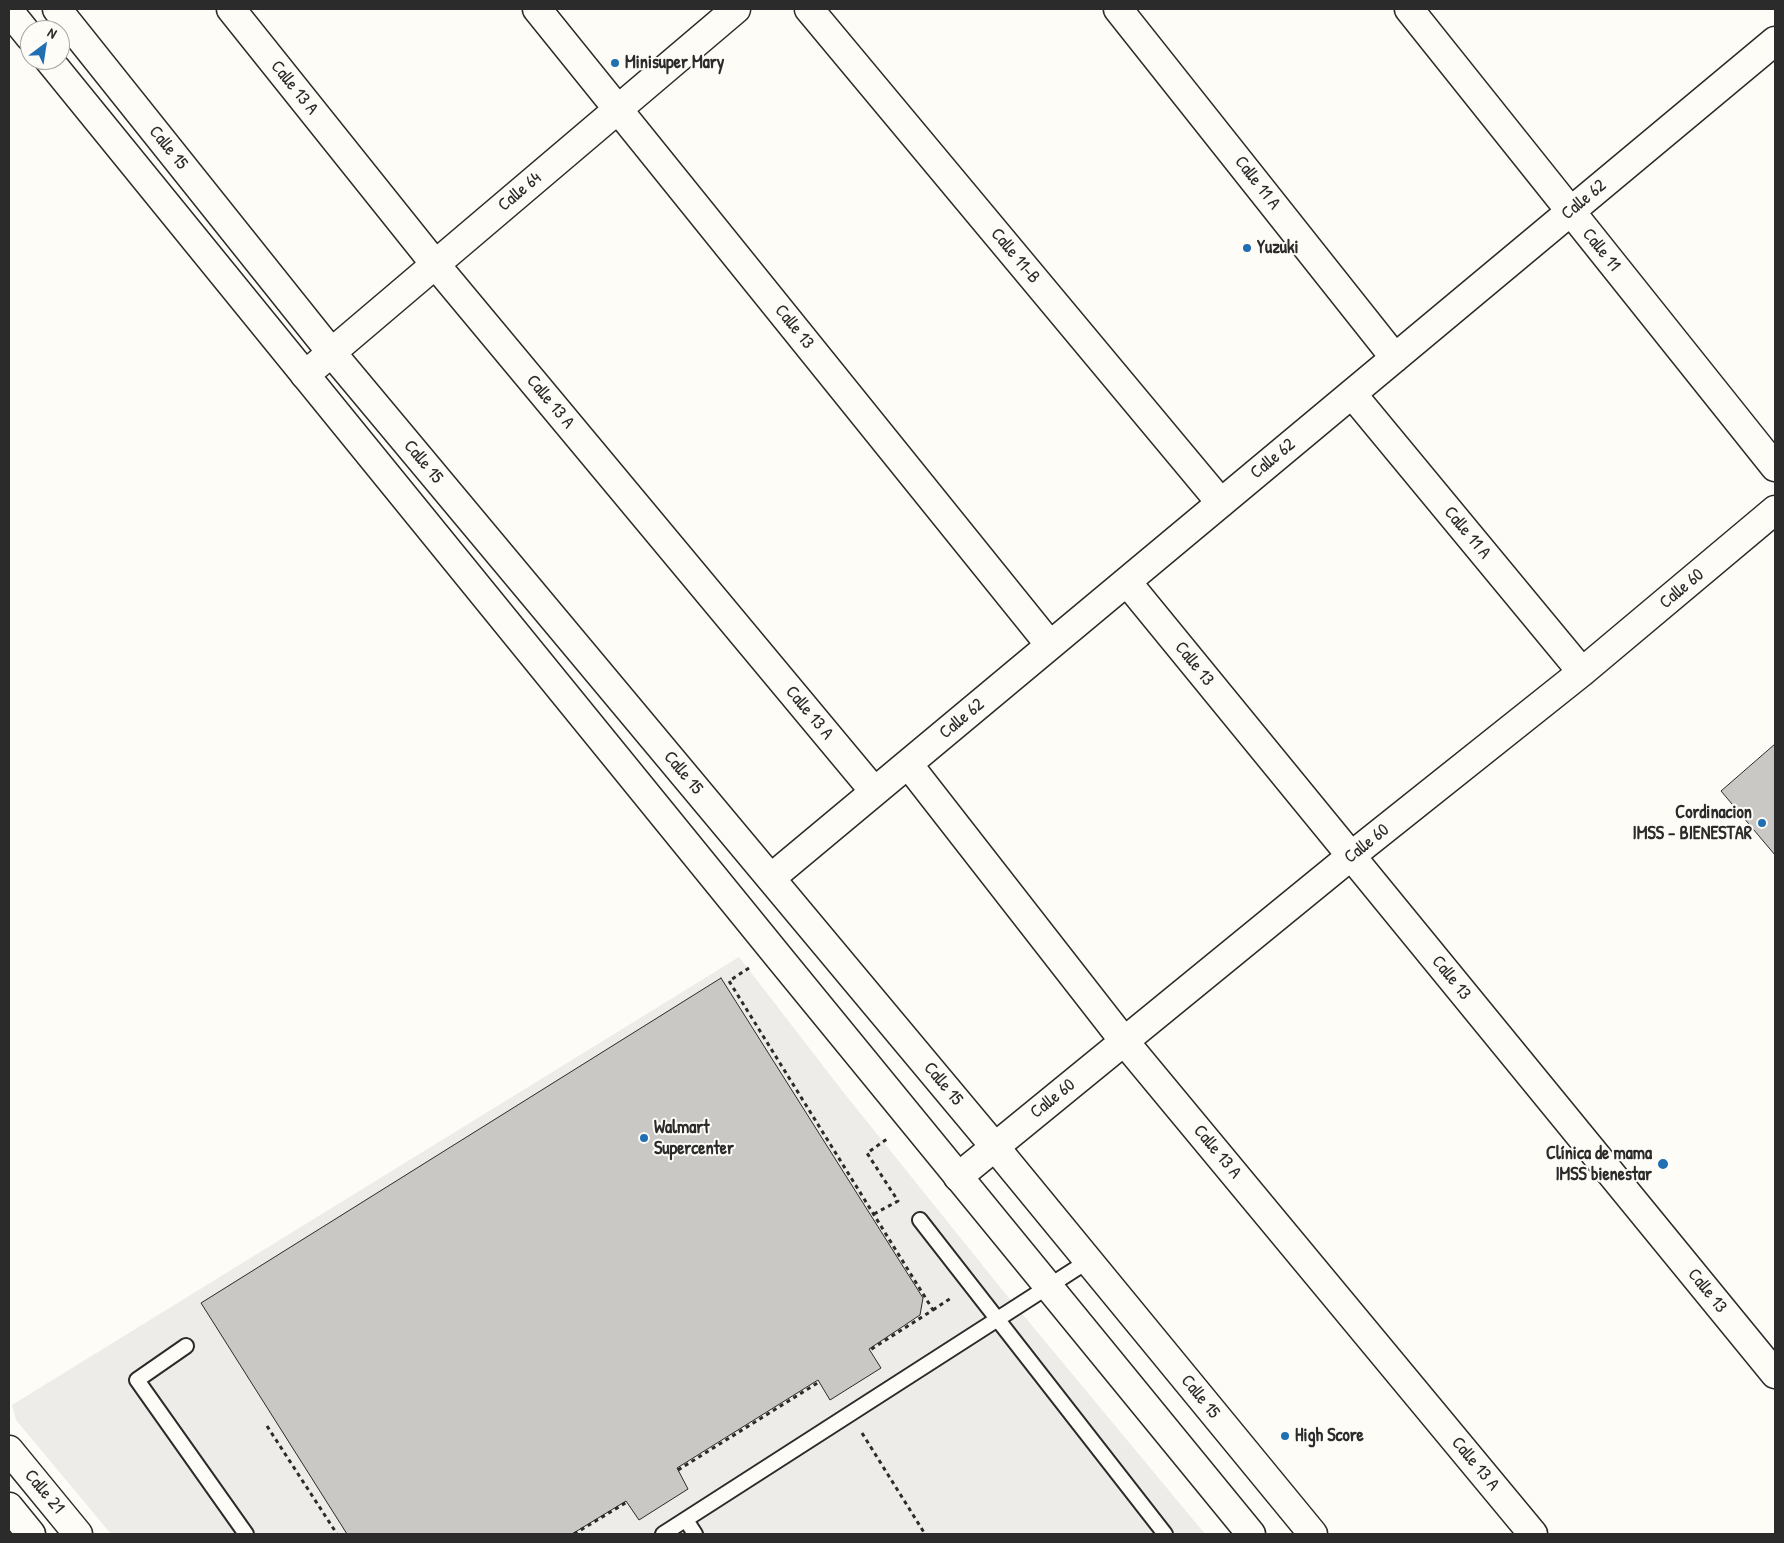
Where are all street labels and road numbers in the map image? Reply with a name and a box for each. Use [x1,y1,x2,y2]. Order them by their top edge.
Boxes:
street label: Calle 13 A [266,57,322,119]
street label: Calle 15 [144,122,192,174]
street label: Calle 11 A [1229,152,1285,214]
street label: Calle 64 [494,168,546,216]
street label: Calle 62 [1557,175,1611,225]
street label: Calle 11-B [986,224,1044,288]
street label: Calle 11 [1577,224,1625,276]
street label: Calle 13 [770,301,818,353]
street label: Calle 13 A [521,371,579,433]
street label: Calle 62 [1246,434,1300,484]
street label: Calle 15 [399,436,447,488]
street label: Calle 11 A [1439,502,1495,564]
street label: Calle 60 [1655,564,1709,614]
street label: Calle 13 [1170,638,1218,690]
street label: Calle 13 A [780,682,838,744]
street label: Calle 62 [935,694,989,744]
street label: Calle 15 [659,747,707,799]
street label: Calle 60 [1340,819,1394,869]
street label: Calle 13 [1427,952,1475,1004]
street label: Calle 15 [919,1058,967,1110]
street label: Calle 60 [1026,1074,1080,1124]
street label: Calle 13 A [1188,1121,1246,1183]
street label: Calle 13 [1683,1265,1731,1317]
street label: Calle 15 [1176,1371,1224,1423]
street label: Calle 13 A [1446,1433,1504,1495]
street label: Calle 21 [19,1466,69,1518]

